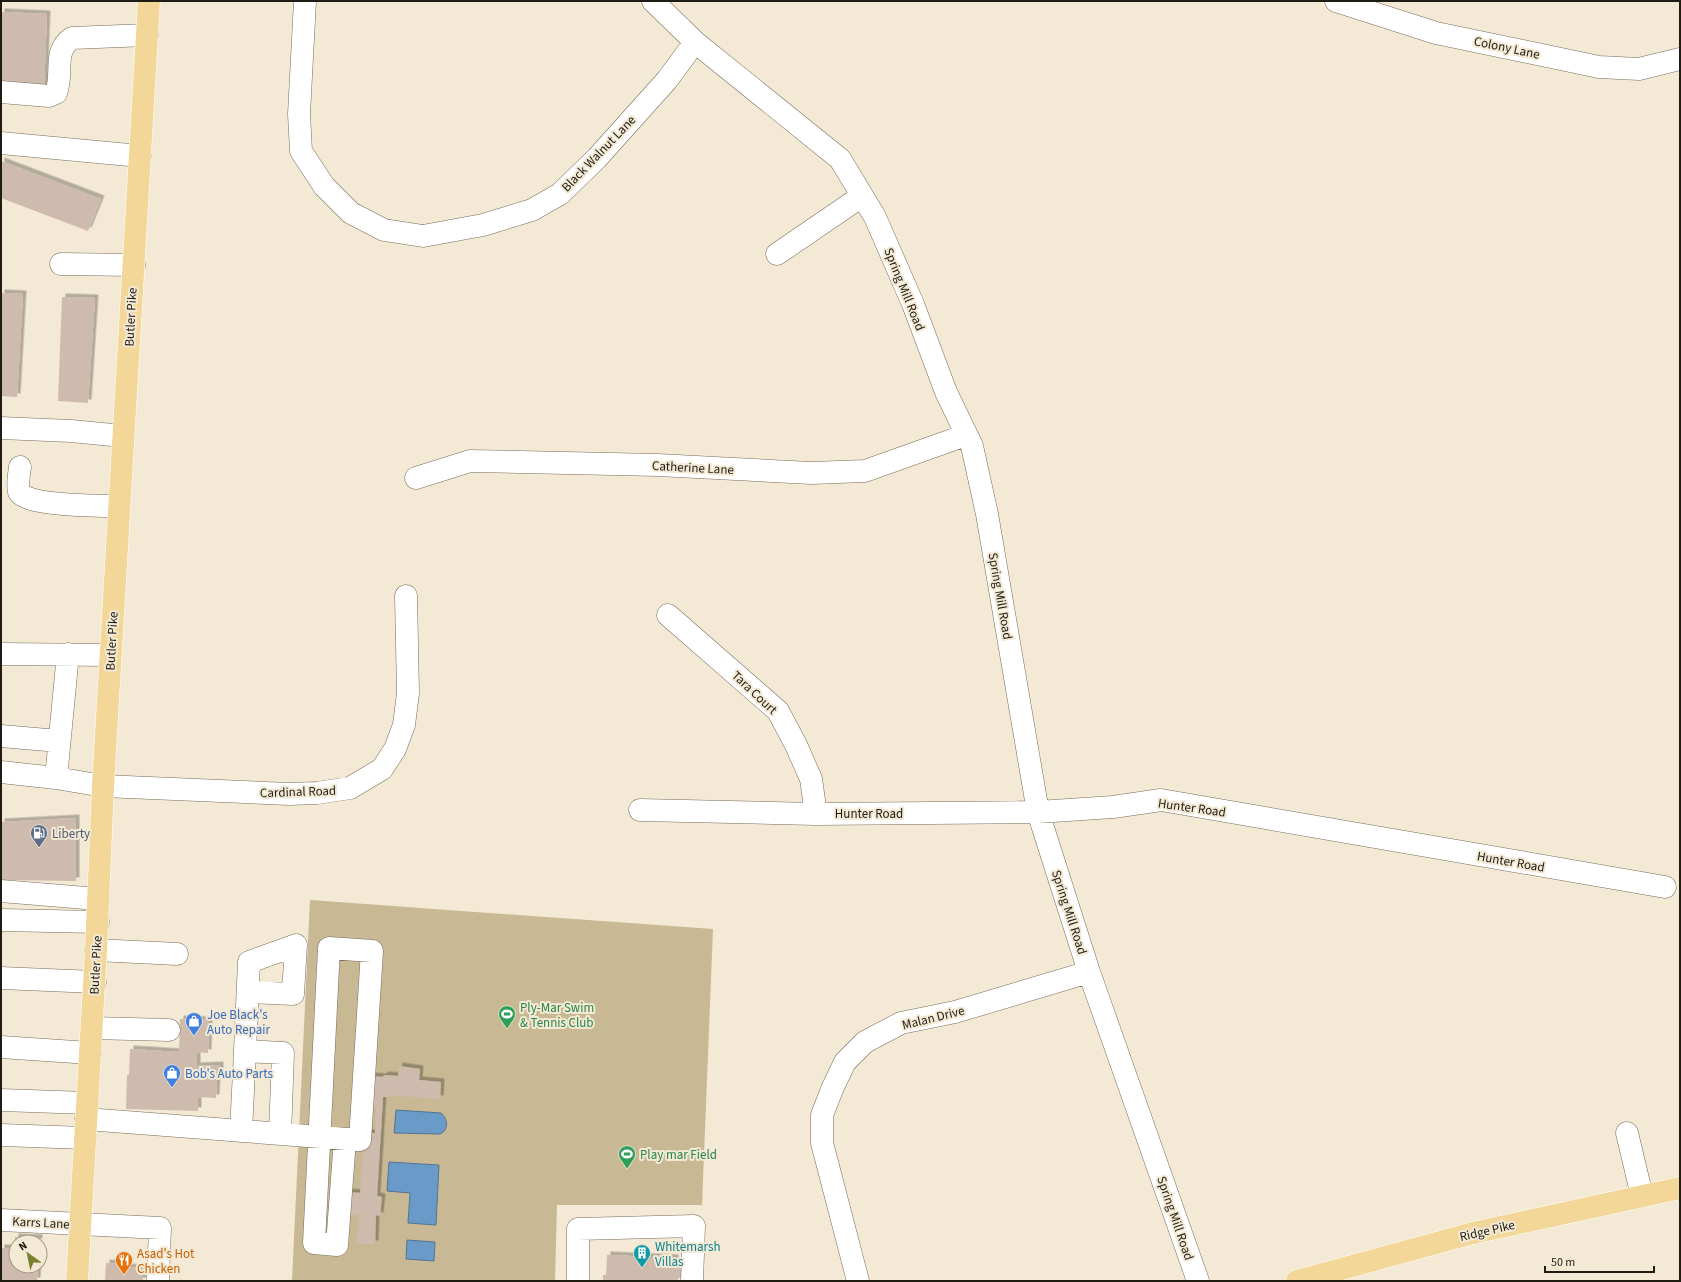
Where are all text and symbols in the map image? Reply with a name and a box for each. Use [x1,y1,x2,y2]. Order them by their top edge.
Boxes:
street label: Colony Lane [1472,32,1541,64]
street label: Black Walnut Lane [558,111,640,196]
street label: Spring Mill Road [879,245,929,334]
street label: Butler Pike [120,287,142,347]
street label: Catherine Lane [652,457,734,479]
street label: Spring Mill Road [984,551,1017,641]
street label: Butler Pike [101,611,123,671]
street label: Tara Court [728,667,782,719]
street label: Cardinal Road [260,782,336,802]
street label: Hunter Road [1157,794,1227,822]
street label: Hunter Road [835,805,903,823]
fuel station icon: Liberty [29,823,49,848]
place label: Liberty [52,825,90,843]
street label: Hunter Road [1476,847,1546,877]
street label: Spring Mill Road [1047,868,1091,957]
street label: Butler Pike [85,935,107,995]
place label: Ply-Mar Swim & Tennis Club [520,999,594,1032]
street label: Malan Drive [900,1002,966,1034]
sports icon: Ply-Mar Swim & Tennis Club [497,1004,517,1029]
place label: Joe Black's Auto Repair [207,1006,270,1039]
shop icon: Joe Black's Auto Repair [184,1011,204,1036]
shop icon: Bob's Auto Parts [162,1063,182,1088]
place label: Bob's Auto Parts [185,1065,274,1083]
sports icon: Play mar Field [617,1144,637,1169]
place label: Play mar Field [640,1146,717,1164]
street label: Spring Mill Road [1152,1174,1198,1263]
street label: Karrs Lane [12,1213,70,1233]
street label: Ridge Pike [1458,1216,1517,1246]
north arrow [8,1234,48,1274]
text: N [16,1238,30,1254]
place label: Whitemarsh Villas [655,1238,720,1271]
building icon: Whitemarsh Villas [632,1243,652,1268]
place label: Asad's Hot Chicken [137,1245,195,1278]
scale bar [1545,1248,1654,1274]
restaurant icon: Asad's Hot Chicken [114,1250,134,1275]
text: 50 m [1551,1254,1575,1271]

